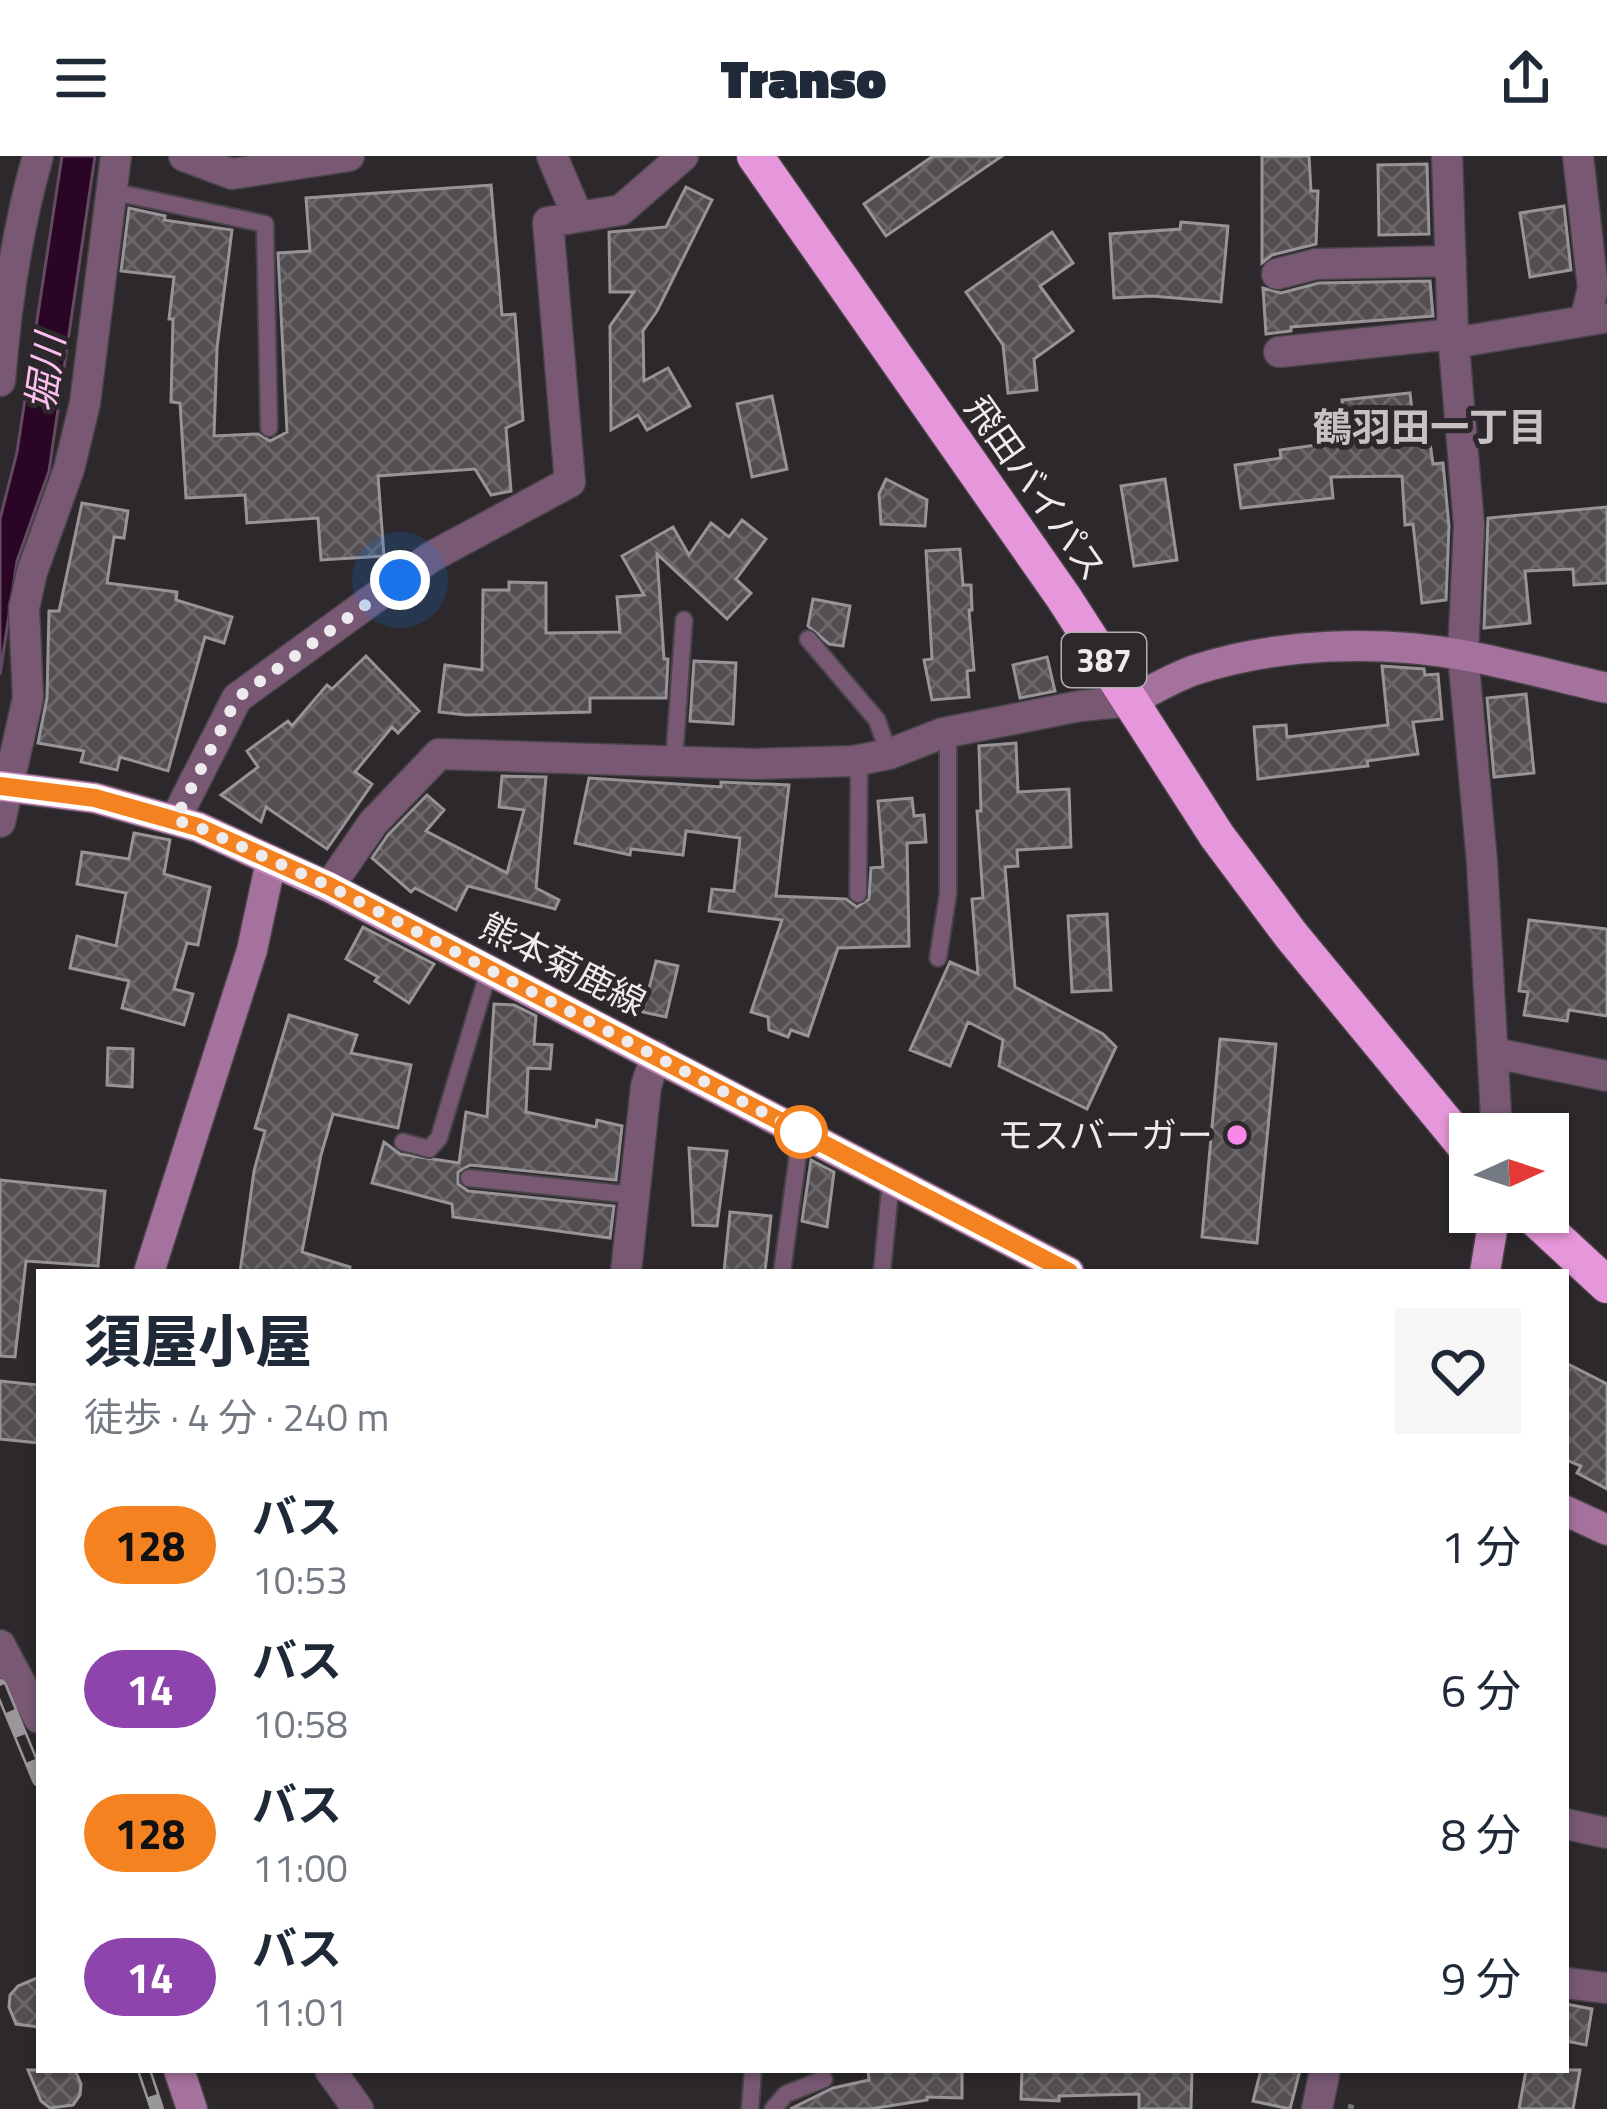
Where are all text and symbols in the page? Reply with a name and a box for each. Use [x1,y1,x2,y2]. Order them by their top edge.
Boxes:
text: Transo [720,37,887,119]
icon: menu [48,45,114,111]
icon: share [1493,45,1559,111]
water label: 堀川 [10,326,80,416]
street label: 飛田バイパス [952,384,1121,592]
district label: 鶴羽田一丁目 [1313,397,1547,456]
your location [370,550,430,610]
road number: 387 [1062,633,1146,687]
street label: 熊本菊鹿線 [471,898,656,1029]
unlabelled marker [776,1107,826,1157]
place label: モスバーガー [997,1107,1213,1162]
north arrow [1449,1113,1569,1233]
map controls [1449,1113,1569,1233]
marker: モスバーガー [1224,1122,1250,1148]
text: 須屋小屋 [84,1297,312,1384]
button: heart [1395,1308,1521,1434]
text: 徒歩 · 4 分 · 240 m [84,1387,389,1446]
text: バス [252,1482,342,1550]
text: 1 分 [1441,1512,1521,1580]
text: 128 [115,1513,185,1577]
text: 10:53 [252,1550,348,1609]
text: バス [252,1626,342,1694]
text: 6 分 [1441,1656,1521,1724]
text: 14 [126,1657,174,1721]
text: 10:58 [252,1694,348,1753]
text: バス [252,1770,342,1838]
text: 8 分 [1441,1800,1521,1868]
text: 128 [115,1801,185,1865]
text: 11:00 [252,1838,348,1897]
text: バス [252,1914,342,1982]
text: 9 分 [1441,1944,1521,2012]
text: 14 [126,1945,174,2009]
text: 11:01 [252,1982,348,2041]

